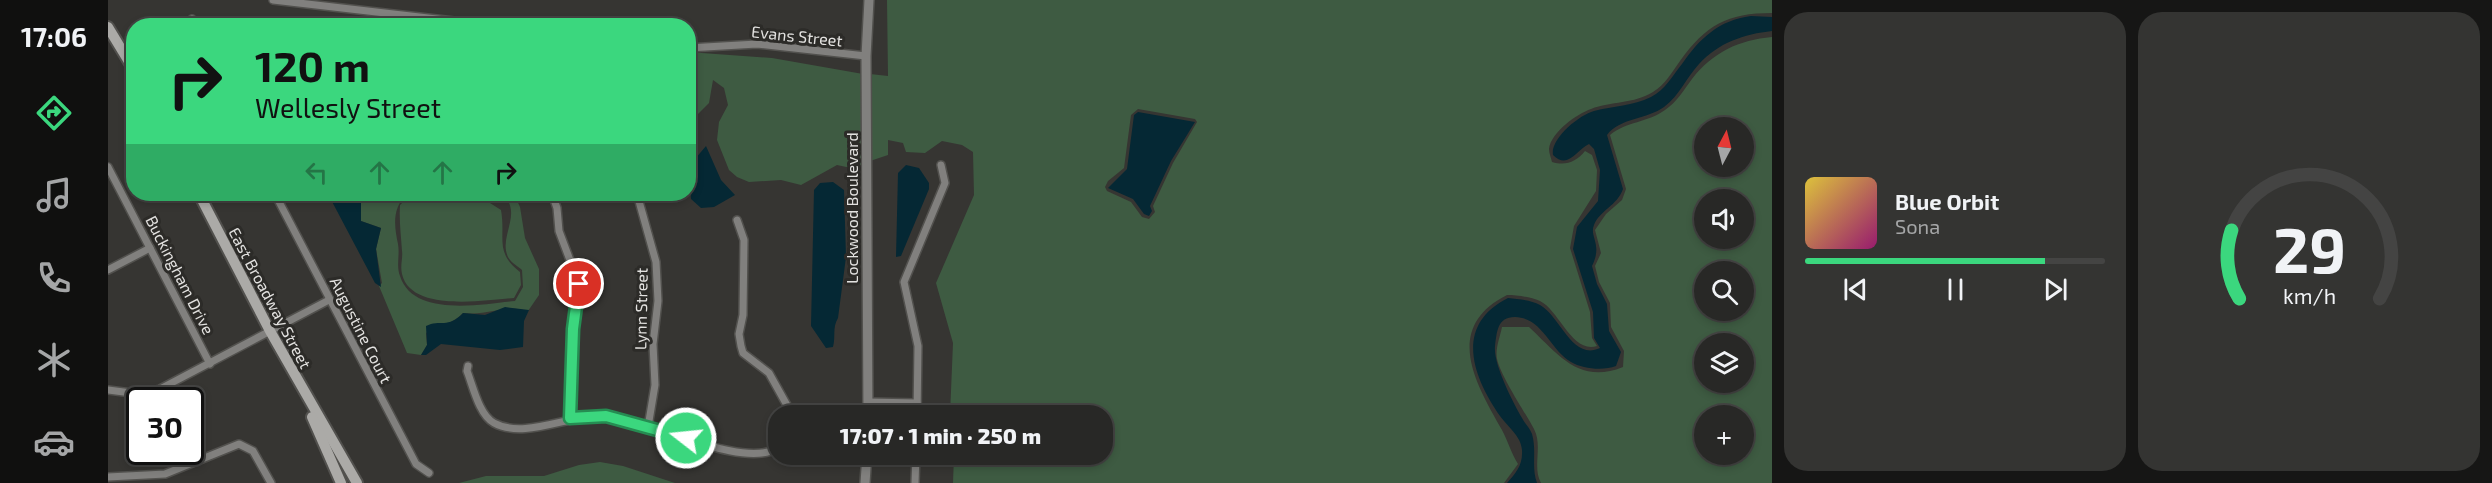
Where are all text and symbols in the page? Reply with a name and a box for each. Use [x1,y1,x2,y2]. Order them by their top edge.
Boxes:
text: 17:06 [21,20,87,52]
street label: Evans Street [751,21,844,50]
text: 120 m [255,40,370,90]
icon: right [156,42,234,120]
text: Wellesly Street [255,91,441,123]
icon: directions [33,92,75,134]
north arrow [1694,117,1754,177]
map controls [1694,117,1754,465]
street label: Lockwood Boulevard [842,132,861,284]
icon: left [300,156,333,189]
icon: ahead [363,156,396,189]
icon: ahead [426,156,459,189]
icon: right [489,156,522,189]
icon: music [33,174,75,216]
text: Blue Orbit [1895,188,1999,214]
button: sound [1694,189,1754,249]
text: 29 [2272,211,2346,286]
street label: Buckingham Drive [142,212,219,337]
text: Sona [1895,214,1940,238]
street label: East Broadway Street [225,224,316,371]
icon: phone [33,257,75,299]
pin [553,258,604,309]
button: search [1694,261,1754,321]
icon: arrive [562,267,595,300]
street label: Lynn Street [630,268,651,350]
icon: previous [1839,273,1872,306]
icon: pause [1939,273,1972,306]
icon: next [2039,273,2072,306]
street label: Augustine Court [327,274,396,386]
text: km/h [2282,283,2336,308]
button: layers [1694,333,1754,393]
icon: climate [33,339,75,381]
speed limit sign: 30 [126,387,204,465]
button: + [1694,405,1754,465]
position arrow [654,406,718,470]
icon: car [33,421,75,463]
text: 17:07 · 1 min · 250 m [840,422,1041,448]

